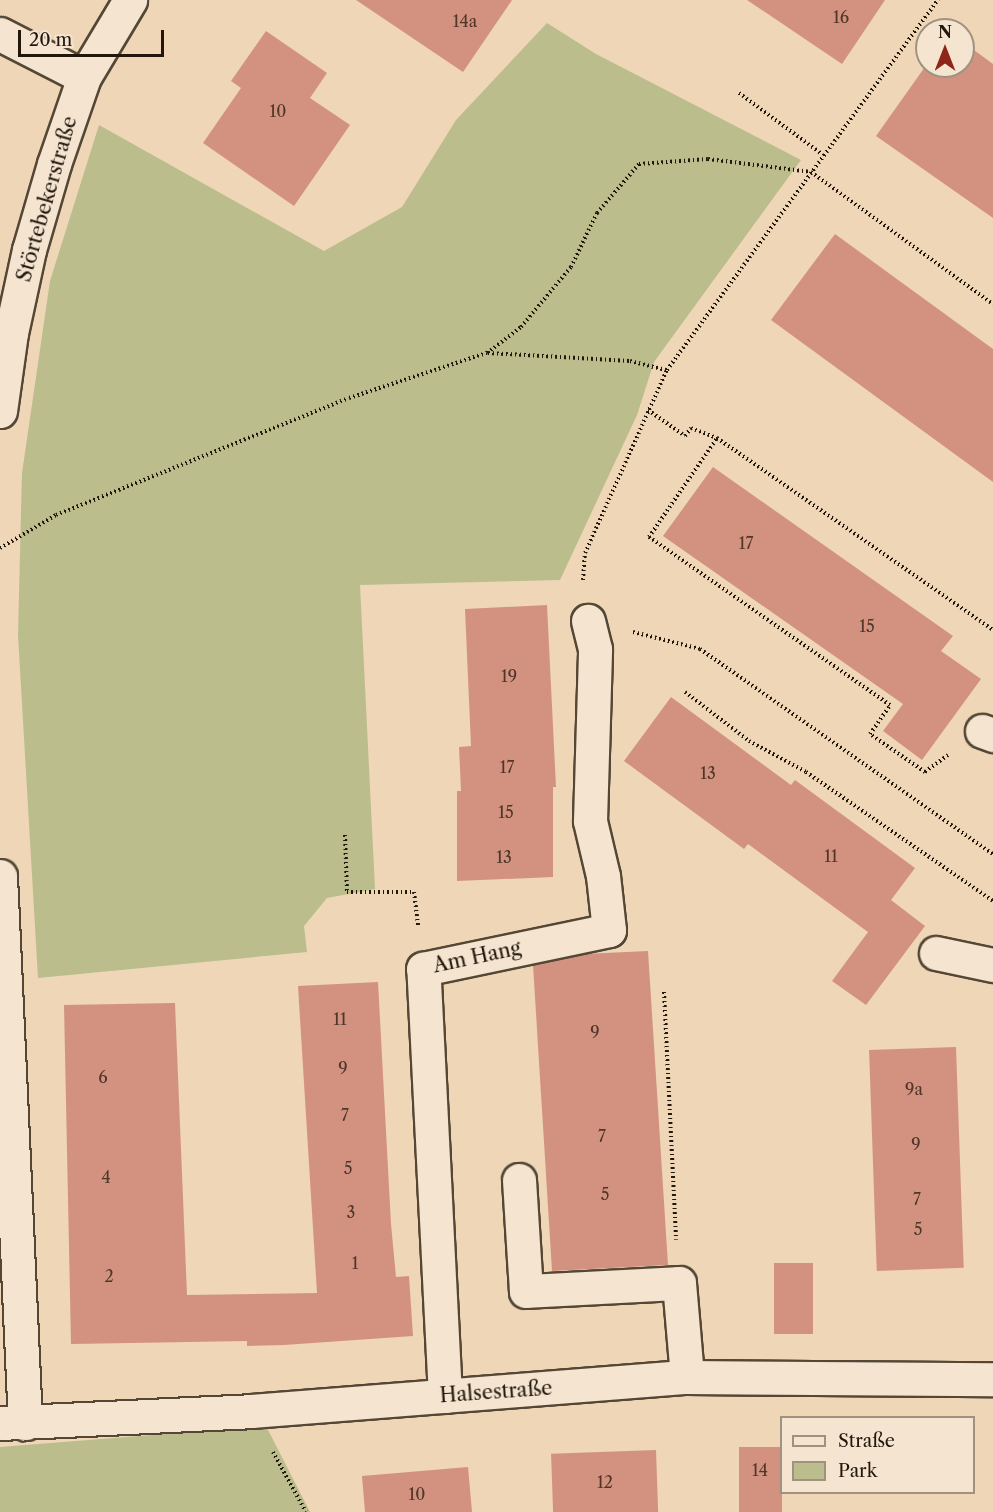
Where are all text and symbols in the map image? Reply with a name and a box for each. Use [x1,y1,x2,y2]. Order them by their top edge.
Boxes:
house number: 16 [833,7,849,27]
house number: 14a [453,11,477,31]
scale bar [21,18,166,56]
north arrow [915,18,975,78]
text: N [938,22,952,42]
text: 20 m [29,29,72,51]
house number: 10 [270,101,286,121]
street label: Störtebekerstraße [12,113,82,285]
house number: 17 [739,533,753,553]
house number: 15 [859,616,875,636]
house number: 19 [501,666,517,686]
house number: 17 [500,757,514,777]
house number: 13 [700,763,716,783]
house number: 15 [498,802,514,822]
house number: 11 [824,846,838,866]
house number: 13 [496,847,512,867]
street label: Am Hang [431,936,523,978]
house number: 11 [333,1009,347,1029]
house number: 9 [590,1022,600,1042]
house number: 9 [338,1058,348,1078]
house number: 6 [98,1067,108,1087]
house number: 9a [905,1079,923,1099]
house number: 7 [341,1105,349,1125]
house number: 7 [598,1126,606,1146]
house number: 9 [911,1134,921,1154]
house number: 5 [344,1158,352,1178]
house number: 4 [101,1167,111,1187]
house number: 5 [601,1184,609,1204]
house number: 7 [913,1189,921,1209]
house number: 3 [347,1202,355,1222]
house number: 5 [914,1219,922,1239]
house number: 1 [352,1253,358,1273]
house number: 2 [104,1266,114,1286]
street label: Halsestraße [439,1376,553,1408]
legend [780,1416,975,1494]
text: Straße [838,1430,895,1452]
house number: 14 [752,1460,768,1480]
text: Park [838,1460,877,1482]
house number: 12 [597,1472,613,1492]
house number: 10 [409,1484,425,1504]

